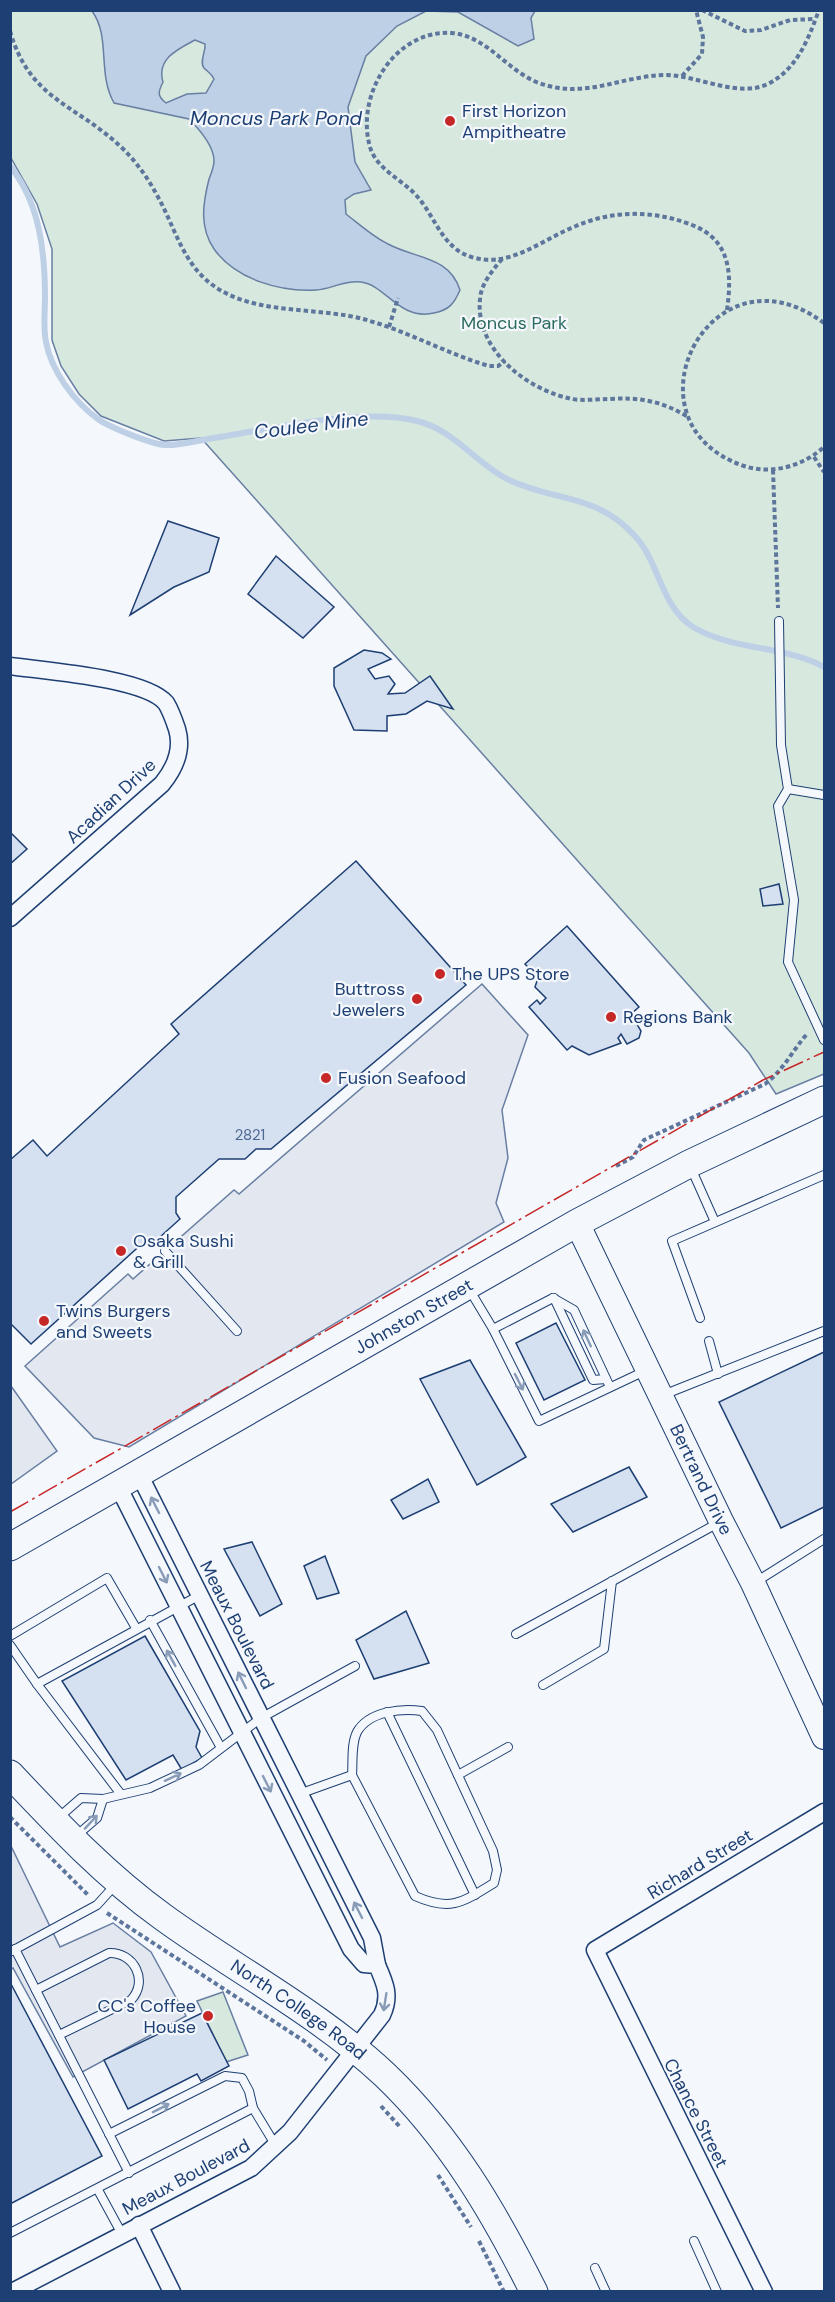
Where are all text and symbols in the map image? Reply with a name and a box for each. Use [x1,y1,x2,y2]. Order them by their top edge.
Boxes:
place label: First Horizon Ampitheatre [462,99,566,144]
water label: Moncus Park Pond [190,105,363,131]
marker: First Horizon Ampitheatre [443,114,457,128]
park label: Moncus Park [461,311,567,335]
water label: Coulee Mine [252,405,370,445]
street label: Acadian Drive [61,753,161,849]
place label: The UPS Store [452,962,569,986]
marker: The UPS Store [433,967,447,981]
place label: Buttross Jewelers [333,977,405,1022]
marker: Buttross Jewelers [410,992,424,1006]
place label: Regions Bank [623,1005,733,1029]
marker: Regions Bank [604,1010,618,1024]
place label: Fusion Seafood [338,1066,466,1090]
marker: Fusion Seafood [319,1071,333,1085]
house number: 2821 [235,1125,265,1145]
place label: Osaka Sushi & Grill [133,1229,234,1274]
marker: Osaka Sushi & Grill [114,1244,128,1258]
street label: Johnston Street [350,1273,477,1360]
place label: Twins Burgers and Sweets [56,1299,171,1344]
marker: Twins Burgers and Sweets [37,1314,51,1328]
one-way arrow [580,1329,592,1347]
one-way arrow [514,1372,526,1390]
street label: Bertrand Drive [664,1420,738,1539]
one-way arrow [149,1497,160,1515]
street label: Meaux Boulevard [194,1557,280,1693]
one-way arrow [157,1566,169,1584]
one-way arrow [165,1650,176,1668]
one-way arrow [236,1671,247,1689]
one-way arrow [164,1770,182,1782]
one-way arrow [262,1775,273,1793]
one-way arrow [84,1814,98,1829]
street label: Richard Street [643,1823,757,1905]
one-way arrow [351,1902,363,1920]
street label: North College Road [226,1954,372,2065]
one-way arrow [379,1992,390,2011]
place label: CC's Coffee House [98,1994,196,2039]
marker: CC's Coffee House [201,2009,215,2023]
street label: Chance Street [658,2054,734,2172]
one-way arrow [152,2102,170,2113]
street label: Meaux Boulevard [118,2133,254,2221]

